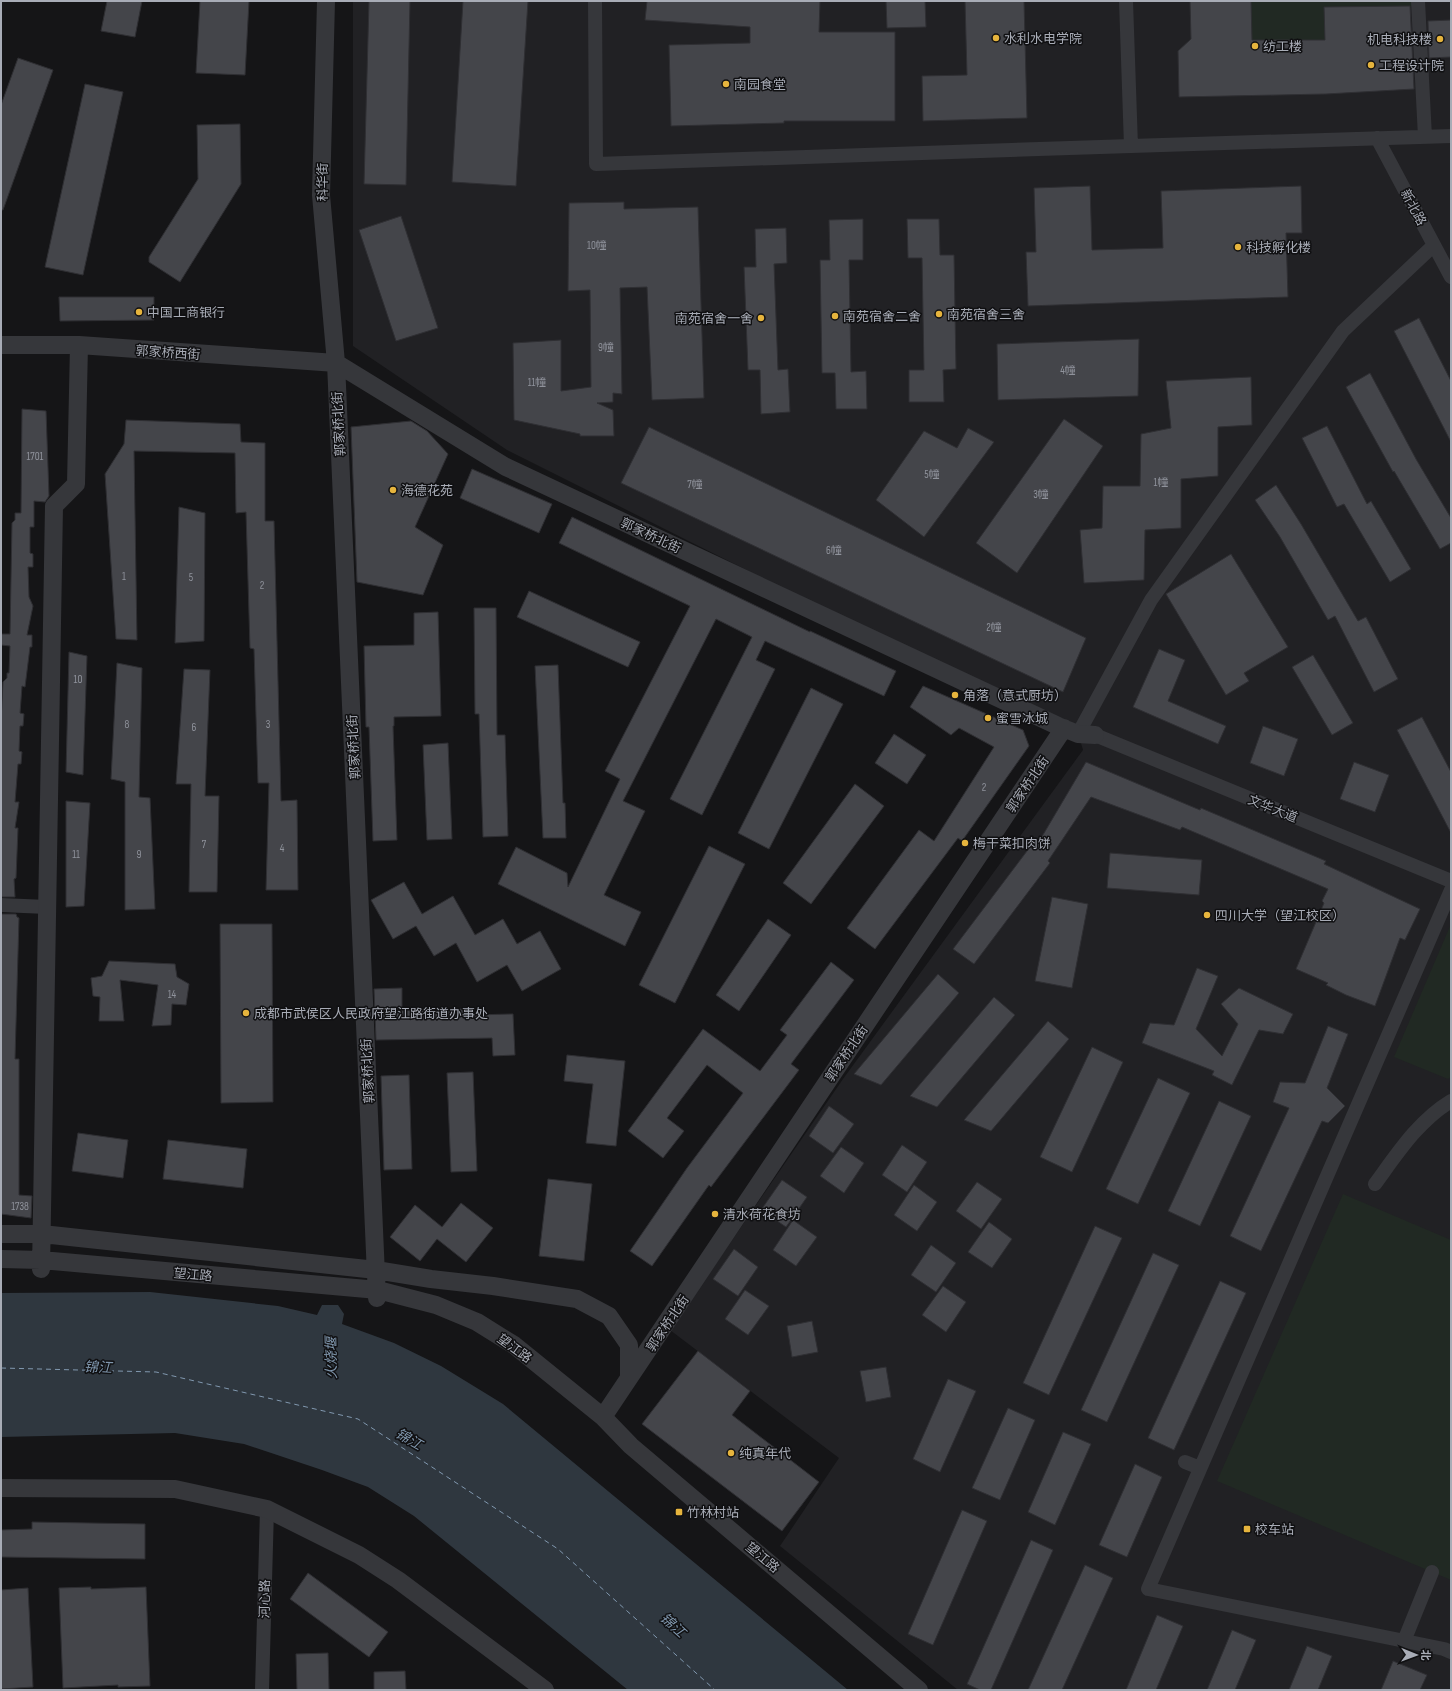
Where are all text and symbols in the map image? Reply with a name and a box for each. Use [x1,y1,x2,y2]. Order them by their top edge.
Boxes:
place label: 水利水电学院 [1004,31,1082,47]
place label: 机电科技楼 [1367,32,1432,48]
marker: 水利水电学院 [991,33,1001,43]
marker: 机电科技楼 [1435,34,1445,44]
place label: 纺工楼 [1263,39,1302,55]
marker: 纺工楼 [1250,41,1260,51]
place label: 工程设计院 [1379,58,1444,74]
marker: 工程设计院 [1366,60,1376,70]
place label: 南园食堂 [734,77,786,93]
marker: 南园食堂 [721,79,731,89]
street label: 科华街 [315,162,331,202]
street label: 新北路 [1397,186,1429,228]
house number: 10幢 [587,239,607,252]
place label: 科技孵化楼 [1246,240,1311,256]
marker: 科技孵化楼 [1233,242,1243,252]
place label: 中国工商银行 [147,305,225,321]
marker: 中国工商银行 [134,307,144,317]
place label: 南苑宿舍三舍 [947,307,1025,323]
place label: 南苑宿舍二舍 [843,309,921,325]
marker: 南苑宿舍三舍 [934,309,944,319]
place label: 南苑宿舍一舍 [675,311,753,327]
marker: 南苑宿舍二舍 [830,311,840,321]
marker: 南苑宿舍一舍 [756,313,766,323]
house number: 9幢 [598,341,614,354]
street label: 郭家桥西街 [135,343,201,363]
house number: 4幢 [1060,364,1076,377]
house number: 11幢 [528,376,546,389]
street label: 郭家桥北街 [329,391,349,457]
house number: 1701 [27,450,44,463]
house number: 5幢 [924,468,940,481]
house number: 1幢 [1154,476,1168,489]
house number: 7幢 [687,478,703,491]
place label: 海德花苑 [401,483,453,499]
marker: 海德花苑 [388,485,398,495]
house number: 3幢 [1033,488,1049,501]
street label: 郭家桥北街 [618,515,683,557]
house number: 6幢 [826,544,842,557]
house number: 1 [122,570,126,583]
house number: 5 [189,571,193,584]
house number: 2 [260,579,265,592]
house number: 2幢 [986,621,1002,634]
house number: 10 [74,673,82,686]
place label: 角落（意式厨坊） [963,688,1067,704]
marker: 角落（意式厨坊） [950,690,960,700]
place label: 蜜雪冰城 [996,711,1048,727]
marker: 蜜雪冰城 [983,713,993,723]
street label: 郭家桥北街 [344,714,364,780]
house number: 8 [125,718,130,731]
house number: 3 [266,718,271,731]
house number: 6 [192,721,197,734]
street label: 郭家桥北街 [1003,753,1053,816]
house number: 2 [982,781,987,794]
street label: 文华大道 [1246,792,1300,826]
place label: 梅干菜扣肉饼 [973,836,1051,852]
house number: 7 [202,838,207,851]
marker: 梅干菜扣肉饼 [960,838,970,848]
house number: 4 [280,842,285,855]
house number: 11 [72,848,80,861]
house number: 9 [137,848,142,861]
place label: 四川大学（望江校区） [1215,908,1345,924]
marker: 四川大学（望江校区） [1202,910,1212,920]
house number: 14 [168,988,177,1001]
place label: 成都市武侯区人民政府望江路街道办事处 [254,1006,488,1022]
marker: 成都市武侯区人民政府望江路街道办事处 [241,1008,251,1018]
street label: 郭家桥北街 [822,1022,872,1085]
street label: 郭家桥北街 [358,1038,378,1104]
house number: 1738 [11,1200,29,1213]
place label: 清水荷花食坊 [723,1207,801,1223]
marker: 清水荷花食坊 [710,1209,720,1219]
street label: 望江路 [173,1265,213,1285]
street label: 郭家桥北街 [643,1292,693,1355]
street label: 望江路 [494,1331,535,1367]
water label: 火烧堰 [323,1335,340,1379]
water label: 锦江 [84,1359,114,1377]
water label: 锦江 [392,1425,427,1455]
place label: 纯真年代 [739,1446,791,1462]
marker: 纯真年代 [726,1448,736,1458]
place label: 竹林村站 [687,1505,739,1521]
marker: 竹林村站 [674,1507,684,1517]
place label: 校车站 [1255,1522,1294,1538]
marker: 校车站 [1242,1524,1252,1534]
street label: 望江路 [742,1539,782,1576]
street label: 河心路 [257,1579,273,1619]
water label: 锦江 [657,1610,690,1642]
north arrow [1396,1635,1436,1675]
text: 北 [1419,1650,1432,1661]

